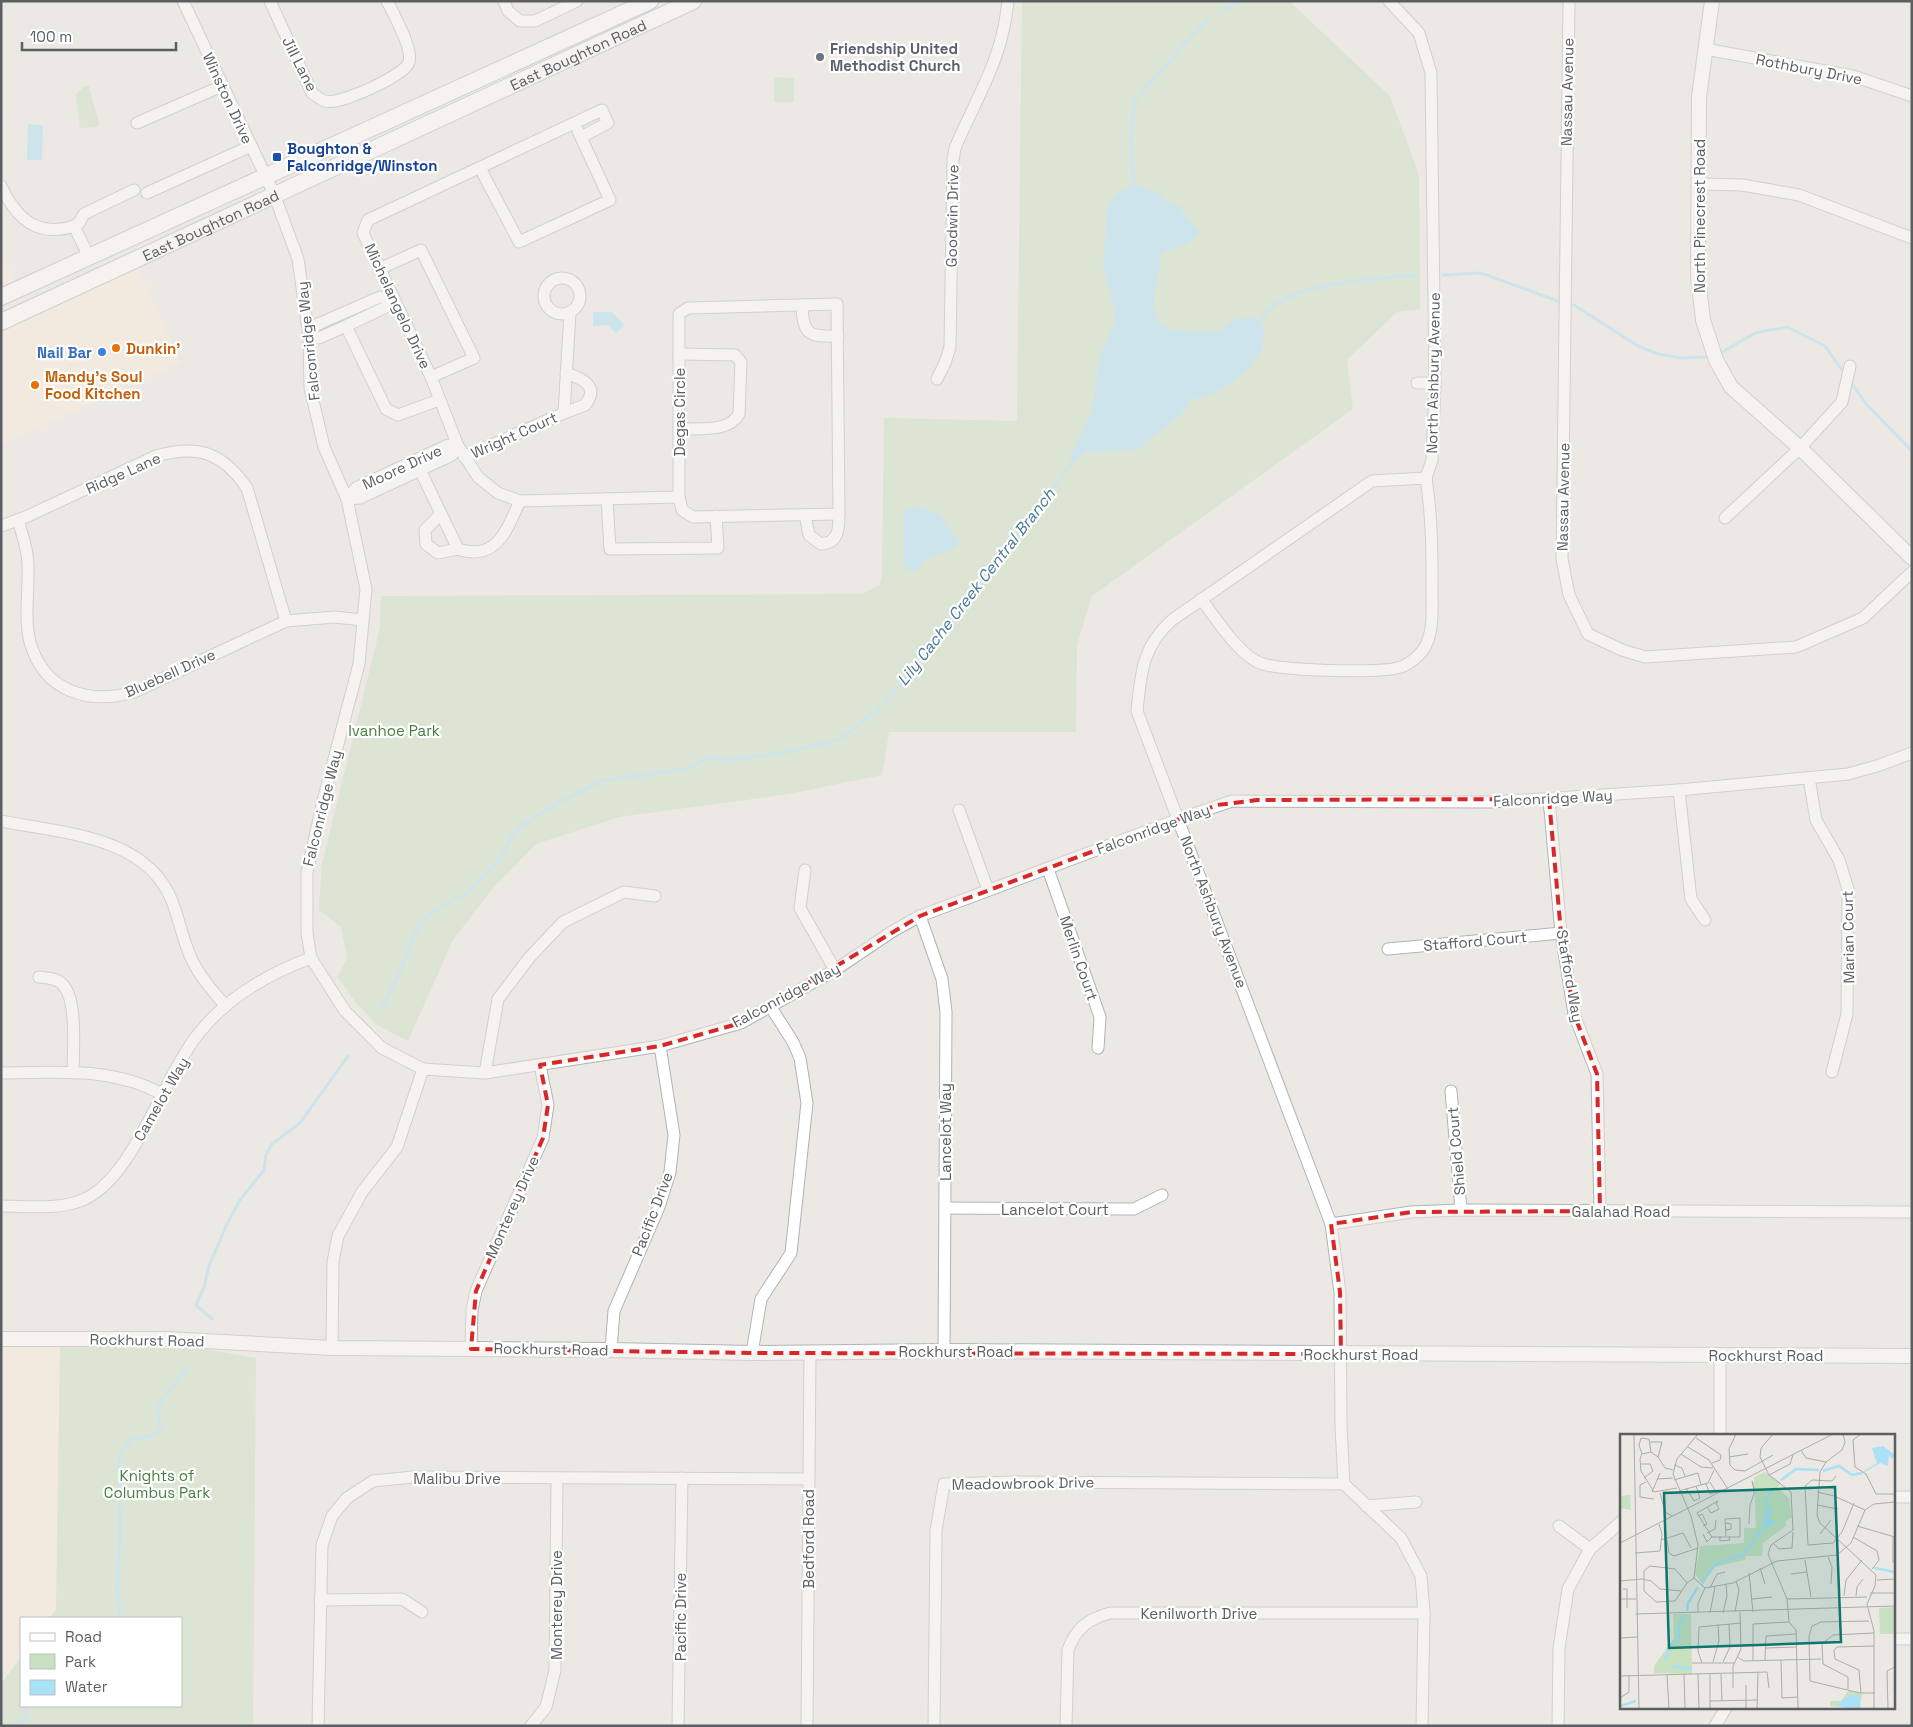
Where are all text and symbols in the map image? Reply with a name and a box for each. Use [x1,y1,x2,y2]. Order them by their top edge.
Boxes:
street label: East Boughton Road [507,15,649,94]
scale bar [22,20,176,52]
text: 100 m [30,27,72,46]
street label: Jill Lane [278,34,322,95]
street label: Nassau Avenue [1557,37,1577,146]
place label: Friendship United Methodist Church [830,39,961,75]
street label: Winston Drive [199,49,257,147]
street label: Rothbury Drive [1754,49,1864,89]
marker: Friendship United Methodist Church [814,51,826,63]
place label: Boughton & Falconridge/Winston [287,139,438,175]
street label: North Pinecrest Road [1690,139,1709,293]
marker: Boughton & Falconridge/Winston [271,151,283,163]
street label: Goodwin Drive [942,164,962,268]
street label: East Boughton Road [139,185,282,265]
street label: Michelangelo Drive [361,240,435,372]
street label: Falconridge Way [292,281,324,401]
street label: North Ashbury Avenue [1422,292,1444,454]
place label: Dunkin' [126,339,180,358]
marker: Dunkin' [110,342,122,354]
place label: Nail Bar [37,343,92,362]
marker: Nail Bar [96,346,108,358]
place label: Mandy's Soul Food Kitchen [45,367,142,403]
street label: Degas Circle [670,367,689,457]
marker: Mandy's Soul Food Kitchen [29,379,41,391]
street label: Wright Court [468,407,560,462]
street label: Moore Drive [359,440,445,494]
street label: Nassau Avenue [1553,442,1573,551]
street label: Ridge Lane [83,448,164,498]
water label: Lily Cache Creek Central Branch [892,483,1060,690]
street label: Bluebell Drive [122,644,218,701]
park label: Ivanhoe Park [348,721,440,740]
street label: Falconridge Way [298,748,346,868]
street label: Falconridge Way [1493,785,1613,811]
street label: Falconridge Way [1094,800,1212,858]
street label: North Ashbury Avenue [1176,833,1252,991]
street label: Marian Court [1838,890,1858,984]
street label: Merlin Court [1056,913,1102,1003]
street label: Stafford Court [1422,927,1528,955]
street label: Stafford Way [1552,928,1588,1024]
street label: Falconridge Way [729,959,843,1031]
street label: Camelot Way [129,1054,193,1144]
street label: Lancelot Way [936,1083,955,1181]
street label: Shield Court [1443,1106,1469,1196]
street label: Monterey Drive [481,1153,543,1261]
street label: Pacific Drive [627,1169,677,1259]
street label: Lancelot Court [1001,1200,1109,1219]
street label: Galahad Road [1572,1202,1670,1221]
street label: Rockhurst Road [89,1329,205,1351]
street label: Rockhurst Road [493,1338,609,1360]
street label: Rockhurst Road [899,1342,1013,1361]
street label: Rockhurst Road [1304,1345,1418,1364]
street label: Rockhurst Road [1709,1346,1823,1365]
inset map [1620,1434,1896,1710]
park label: Knights of Columbus Park [104,1466,210,1502]
street label: Malibu Drive [413,1469,501,1488]
street label: Meadowbrook Drive [952,1472,1095,1494]
street label: Bedford Road [799,1489,818,1589]
street label: Monterey Drive [547,1550,566,1660]
street label: Pacific Drive [671,1573,690,1661]
street label: Kenilworth Drive [1141,1604,1258,1623]
legend [20,1617,182,1707]
text: Road [65,1627,102,1646]
text: Park [65,1652,96,1671]
text: Water [65,1677,108,1696]

